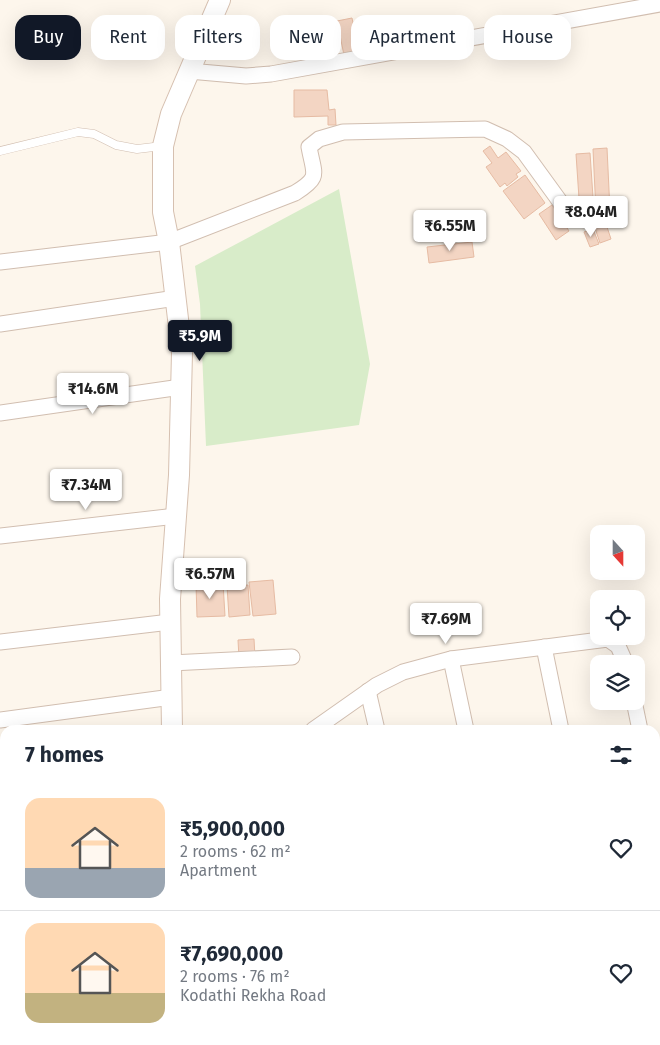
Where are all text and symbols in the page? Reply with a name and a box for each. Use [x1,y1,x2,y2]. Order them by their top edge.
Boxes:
chip: Buy [15,15,81,60]
chip: Rent [91,15,165,60]
chip: Filters [175,15,260,60]
chip: New [270,15,341,60]
chip: Apartment [351,15,474,60]
chip: House [484,15,571,60]
pin: ₹8.04M [550,196,632,238]
text: ₹8.04M [565,202,617,221]
pin: ₹6.55M [409,210,491,252]
text: ₹6.55M [424,216,476,235]
pin: ₹5.9M [165,320,235,362]
text: ₹5.9M [179,326,221,345]
pin: ₹14.6M [52,372,134,415]
text: ₹14.6M [68,379,118,398]
pin: ₹7.34M [45,468,127,511]
text: ₹7.34M [61,475,111,494]
north arrow [590,525,645,580]
map controls [590,525,645,710]
pin: ₹6.57M [169,558,251,600]
text: ₹6.57M [185,564,235,583]
button: locate [590,590,645,645]
pin: ₹7.69M [405,602,487,645]
text: ₹7.69M [421,609,471,628]
button: layers [590,655,645,710]
icon: filters [607,741,635,769]
text: 7 homes [25,742,104,768]
text: ₹5,900,000 [180,816,285,842]
icon: home [65,818,125,878]
icon: heart [607,834,635,862]
text: 2 rooms · 62 m² [180,842,291,861]
text: Apartment [180,861,257,880]
text: ₹7,690,000 [180,941,283,967]
icon: home [65,943,125,1003]
icon: heart [607,959,635,987]
text: 2 rooms · 76 m² [180,967,290,986]
text: Kodathi Rekha Road [180,986,326,1005]

